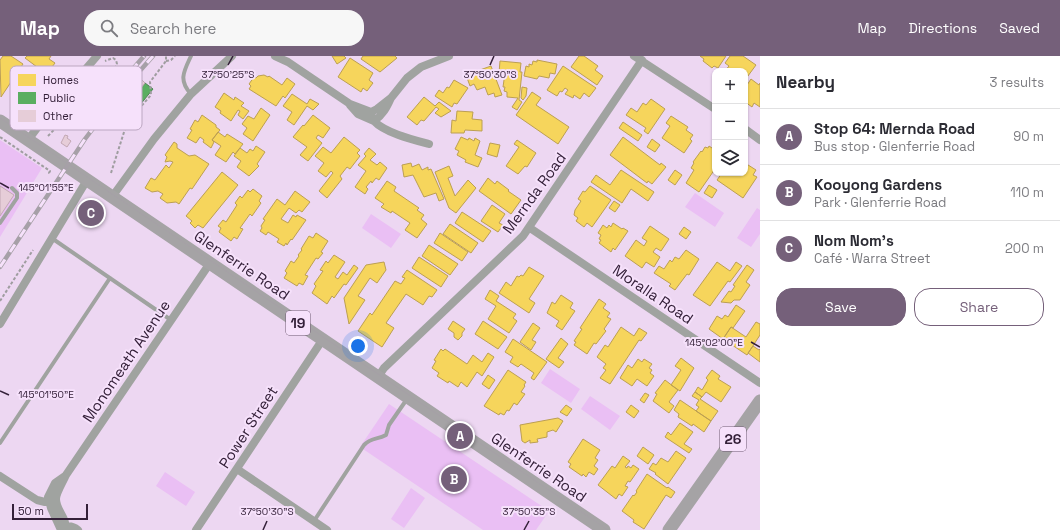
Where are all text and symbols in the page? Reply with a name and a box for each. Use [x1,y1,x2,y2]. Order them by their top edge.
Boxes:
search box [84,10,364,46]
text: Map [20,16,60,41]
icon: search [98,17,120,39]
text: Search here [130,19,216,38]
text: Map [857,19,887,37]
text: Directions [909,19,977,37]
text: Saved [999,19,1040,37]
legend [10,66,142,130]
text: 37°50'25"S [202,68,254,81]
text: 37°50'30"S [463,68,517,81]
map controls [712,68,748,176]
button: + [712,68,748,104]
text: Nearby [776,71,835,93]
text: Homes [43,73,79,87]
text: 3 results [990,74,1044,91]
text: Public [43,91,75,105]
button: − [712,104,748,140]
text: Other [43,109,73,123]
text: Stop 64: Mernda Road [814,119,975,138]
text: A [785,128,793,145]
text: 90 m [1013,128,1044,145]
text: Bus stop · Glenferrie Road [814,138,975,155]
button: layers [712,140,748,176]
street label: Mernda Road [498,149,570,237]
text: Kooyong Gardens [814,175,942,194]
text: 145°01'55"E [18,181,74,194]
text: B [785,184,793,201]
text: 110 m [1010,184,1044,201]
text: Park · Glenferrie Road [814,194,946,211]
pin: C [78,198,104,228]
street label: Glenferrie Road [191,226,293,304]
text: Nom Nom's [814,231,894,250]
text: C [785,240,793,257]
text: 200 m [1005,240,1044,257]
text: Café · Warra Street [814,250,930,267]
street label: Moralla Road [609,260,697,328]
button: Save [776,288,906,326]
button: Share [914,288,1044,326]
street label: Monomeath Avenue [78,296,174,426]
road number: 19 [286,311,310,335]
your location [348,336,368,356]
text: 145°02'00"E [685,336,743,349]
street label: Power Street [214,382,282,472]
text: 145°01'50"E [18,388,74,401]
pin: A [447,421,473,451]
road number: 26 [720,427,746,451]
street label: Glenferrie Road [488,428,590,506]
pin: B [441,464,467,494]
scale bar [12,502,88,521]
text: 50 m [18,504,44,518]
text: 37°50'30"S [240,505,294,518]
text: 37°50'35"S [503,505,555,518]

